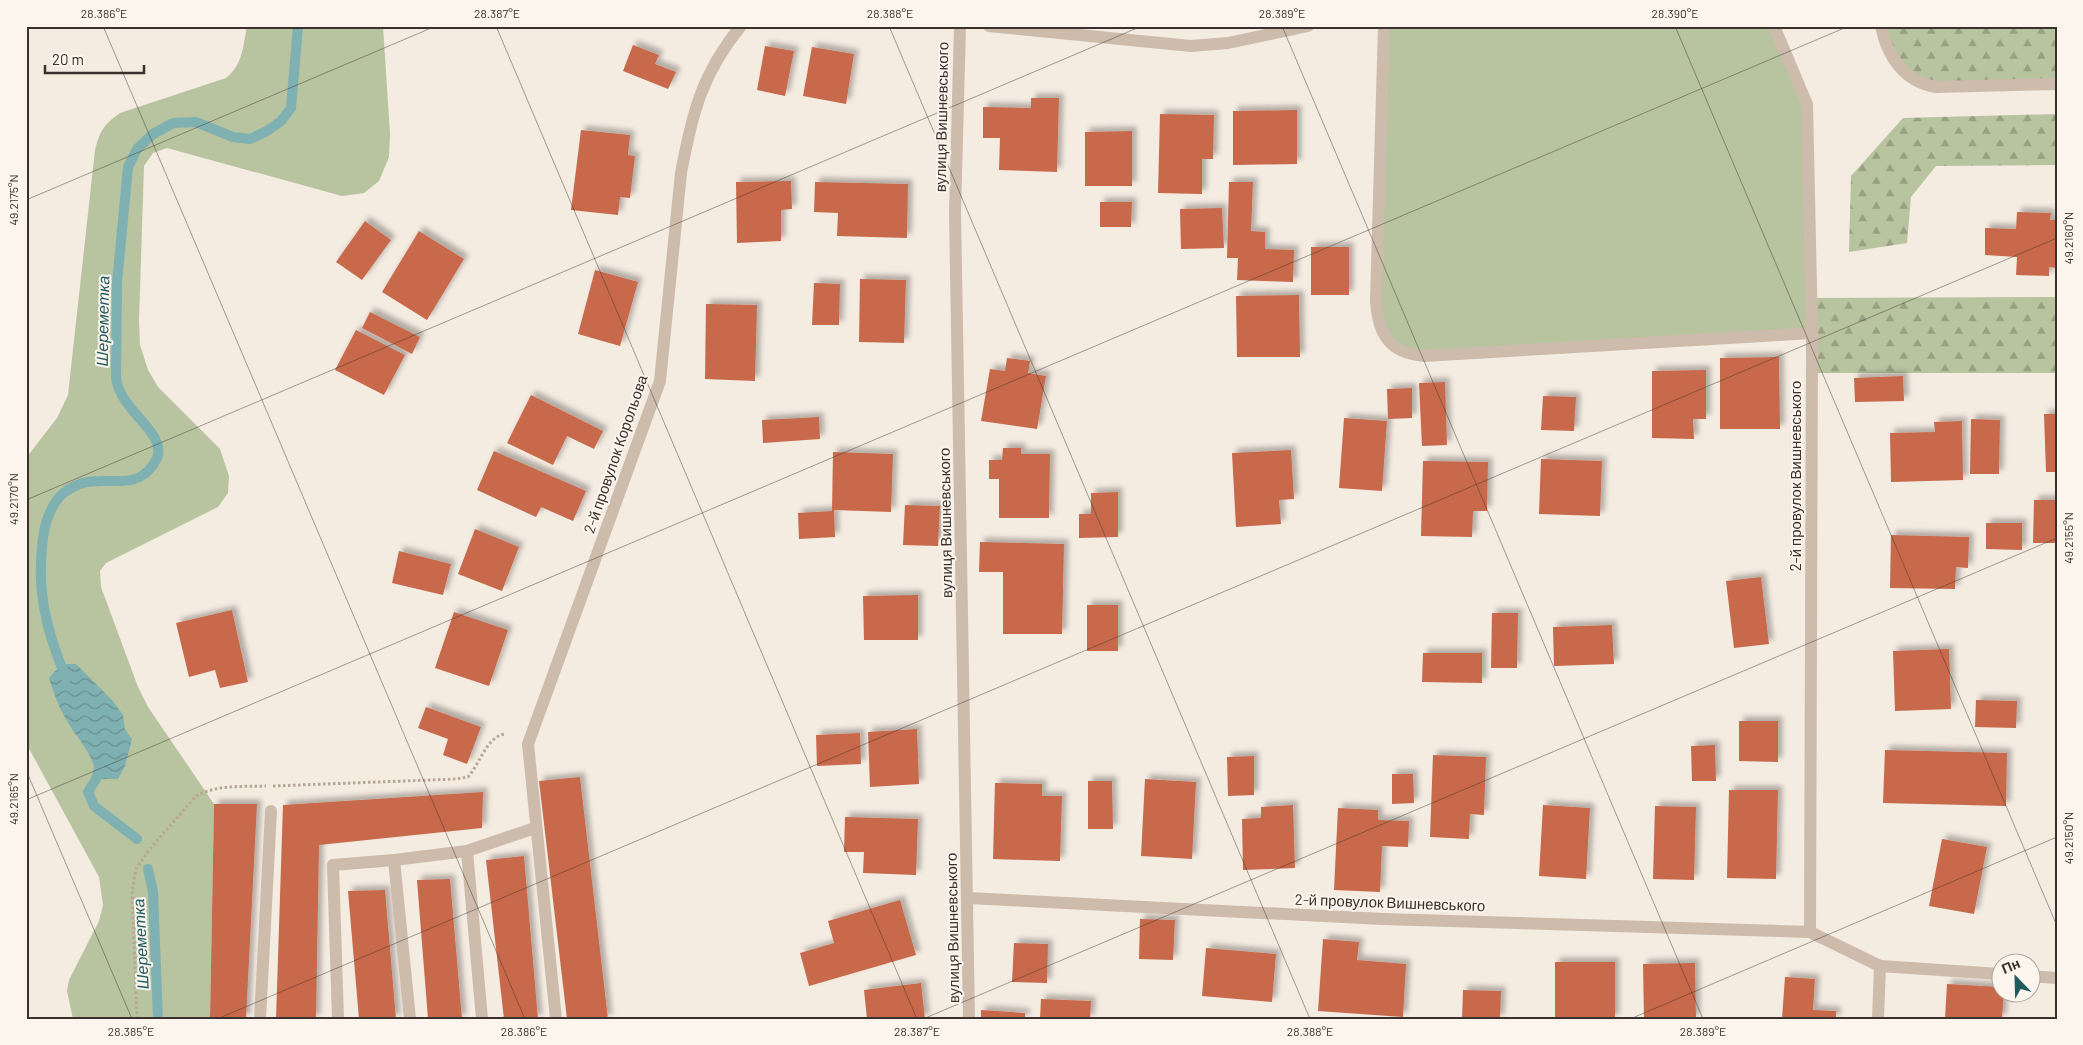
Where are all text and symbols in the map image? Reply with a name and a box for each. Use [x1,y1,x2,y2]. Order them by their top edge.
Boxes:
text: 28.386°E [81,6,127,20]
text: 28.387°E [474,6,520,20]
text: 28.388°E [867,6,913,20]
text: 28.389°E [1259,6,1305,20]
text: 28.390°E [1651,6,1699,20]
scale bar [45,42,144,74]
street label: вулиця Вишневського [931,42,951,192]
text: 20 m [52,50,84,68]
text: 49.2175°N [6,174,20,226]
text: 49.2160°N [2061,212,2075,264]
water label: Шереметка [92,275,112,367]
street label: 2-й провулок Корольова [579,372,651,536]
street label: 2-й провулок Вишневського [1786,381,1804,571]
street label: вулиця Вишневського [935,448,955,598]
text: 49.2170°N [6,473,20,525]
text: 49.2155°N [2061,512,2075,564]
text: 49.2165°N [6,773,20,825]
text: 49.2150°N [2061,812,2075,864]
street label: вулиця Вишневського [942,853,962,1003]
street label: 2-й провулок Вишневського [1294,890,1486,914]
water label: Шереметка [128,898,152,990]
north arrow [1990,952,2040,1002]
text: Пн [1999,954,2023,977]
text: 28.385°E [108,1024,154,1038]
text: 28.386°E [501,1024,547,1038]
text: 28.387°E [894,1024,940,1038]
text: 28.388°E [1287,1024,1333,1038]
text: 28.389°E [1680,1024,1726,1038]

